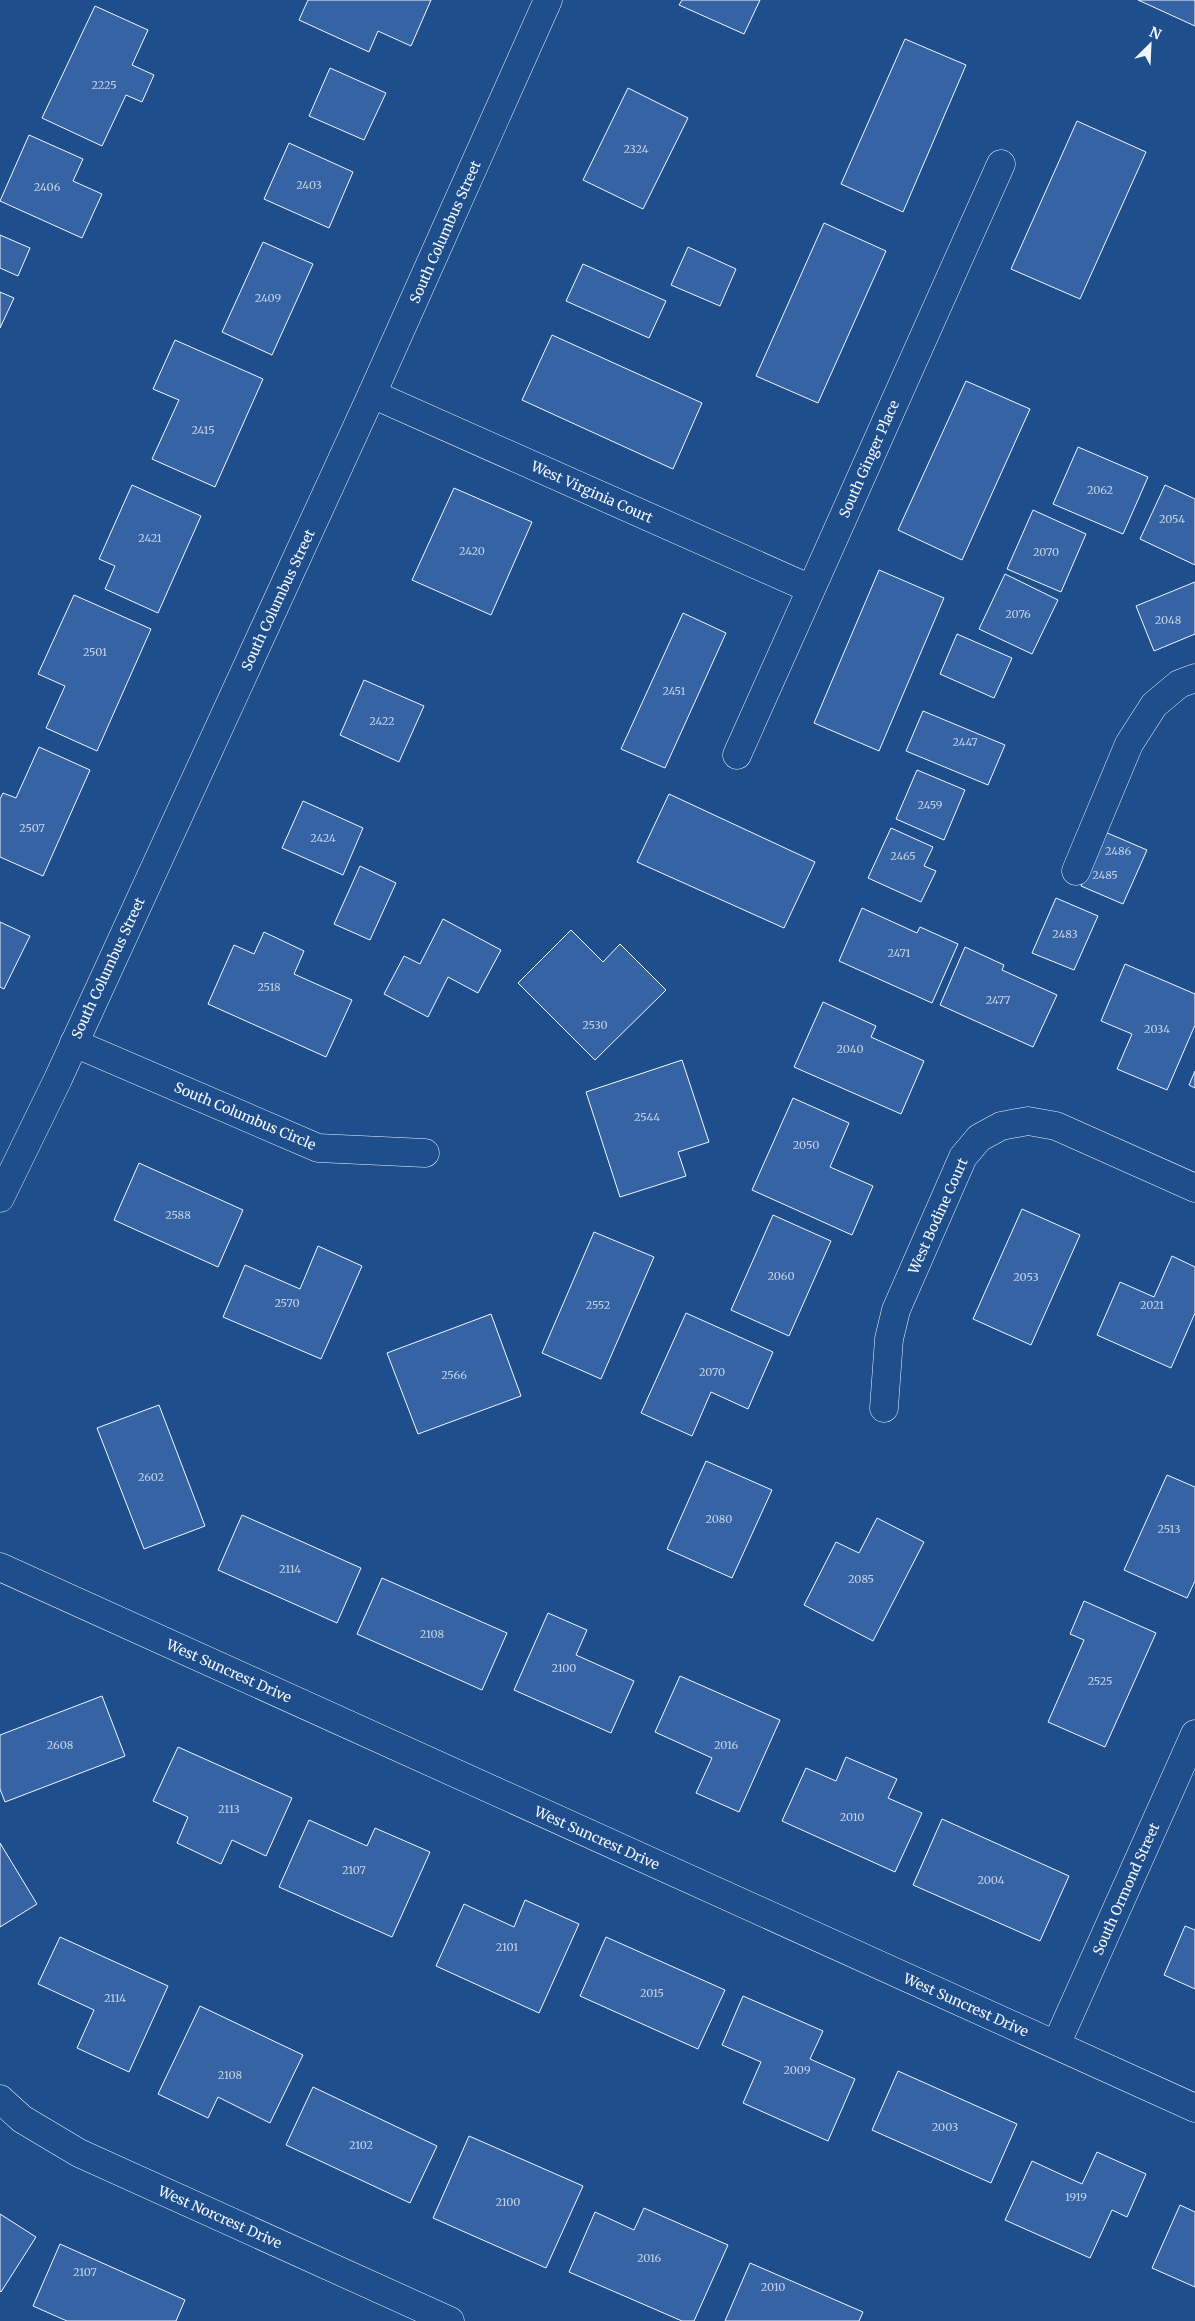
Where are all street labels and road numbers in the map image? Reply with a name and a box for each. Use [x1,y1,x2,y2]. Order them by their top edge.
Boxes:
street label: South Columbus Street [405,157,485,306]
street label: South Ginger Place [835,397,903,521]
street label: West Virginia Court [527,457,656,527]
street label: South Columbus Street [237,526,319,674]
street label: South Columbus Street [67,894,149,1042]
street label: South Columbus Circle [171,1078,319,1154]
street label: West Bodine Court [904,1155,972,1278]
street label: West Suncrest Drive [163,1635,294,1707]
street label: West Suncrest Drive [531,1802,662,1874]
street label: South Ormond Street [1089,1820,1163,1958]
street label: West Suncrest Drive [900,1969,1031,2041]
street label: West Norcrest Drive [154,2181,285,2252]

